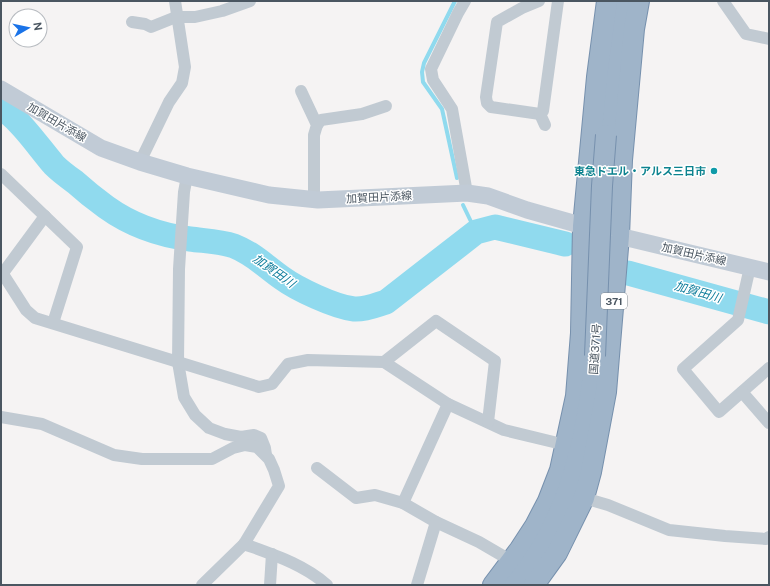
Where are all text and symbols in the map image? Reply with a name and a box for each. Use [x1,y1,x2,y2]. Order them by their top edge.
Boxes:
north arrow [8,8,48,48]
text: N [31,21,44,32]
street label: 加賀田片添線 [25,100,89,144]
place label: 東急ドエル・アルス三日市 [574,165,706,177]
marker: 東急ドエル・アルス三日市 [709,166,719,176]
street label: 加賀田片添線 [346,189,412,205]
street label: 加賀田片添線 [660,241,728,267]
water label: 加賀田川 [250,251,299,292]
water label: 加賀田川 [673,279,725,306]
road number: 371 [601,293,627,309]
street label: 国道371号 [587,323,603,375]

